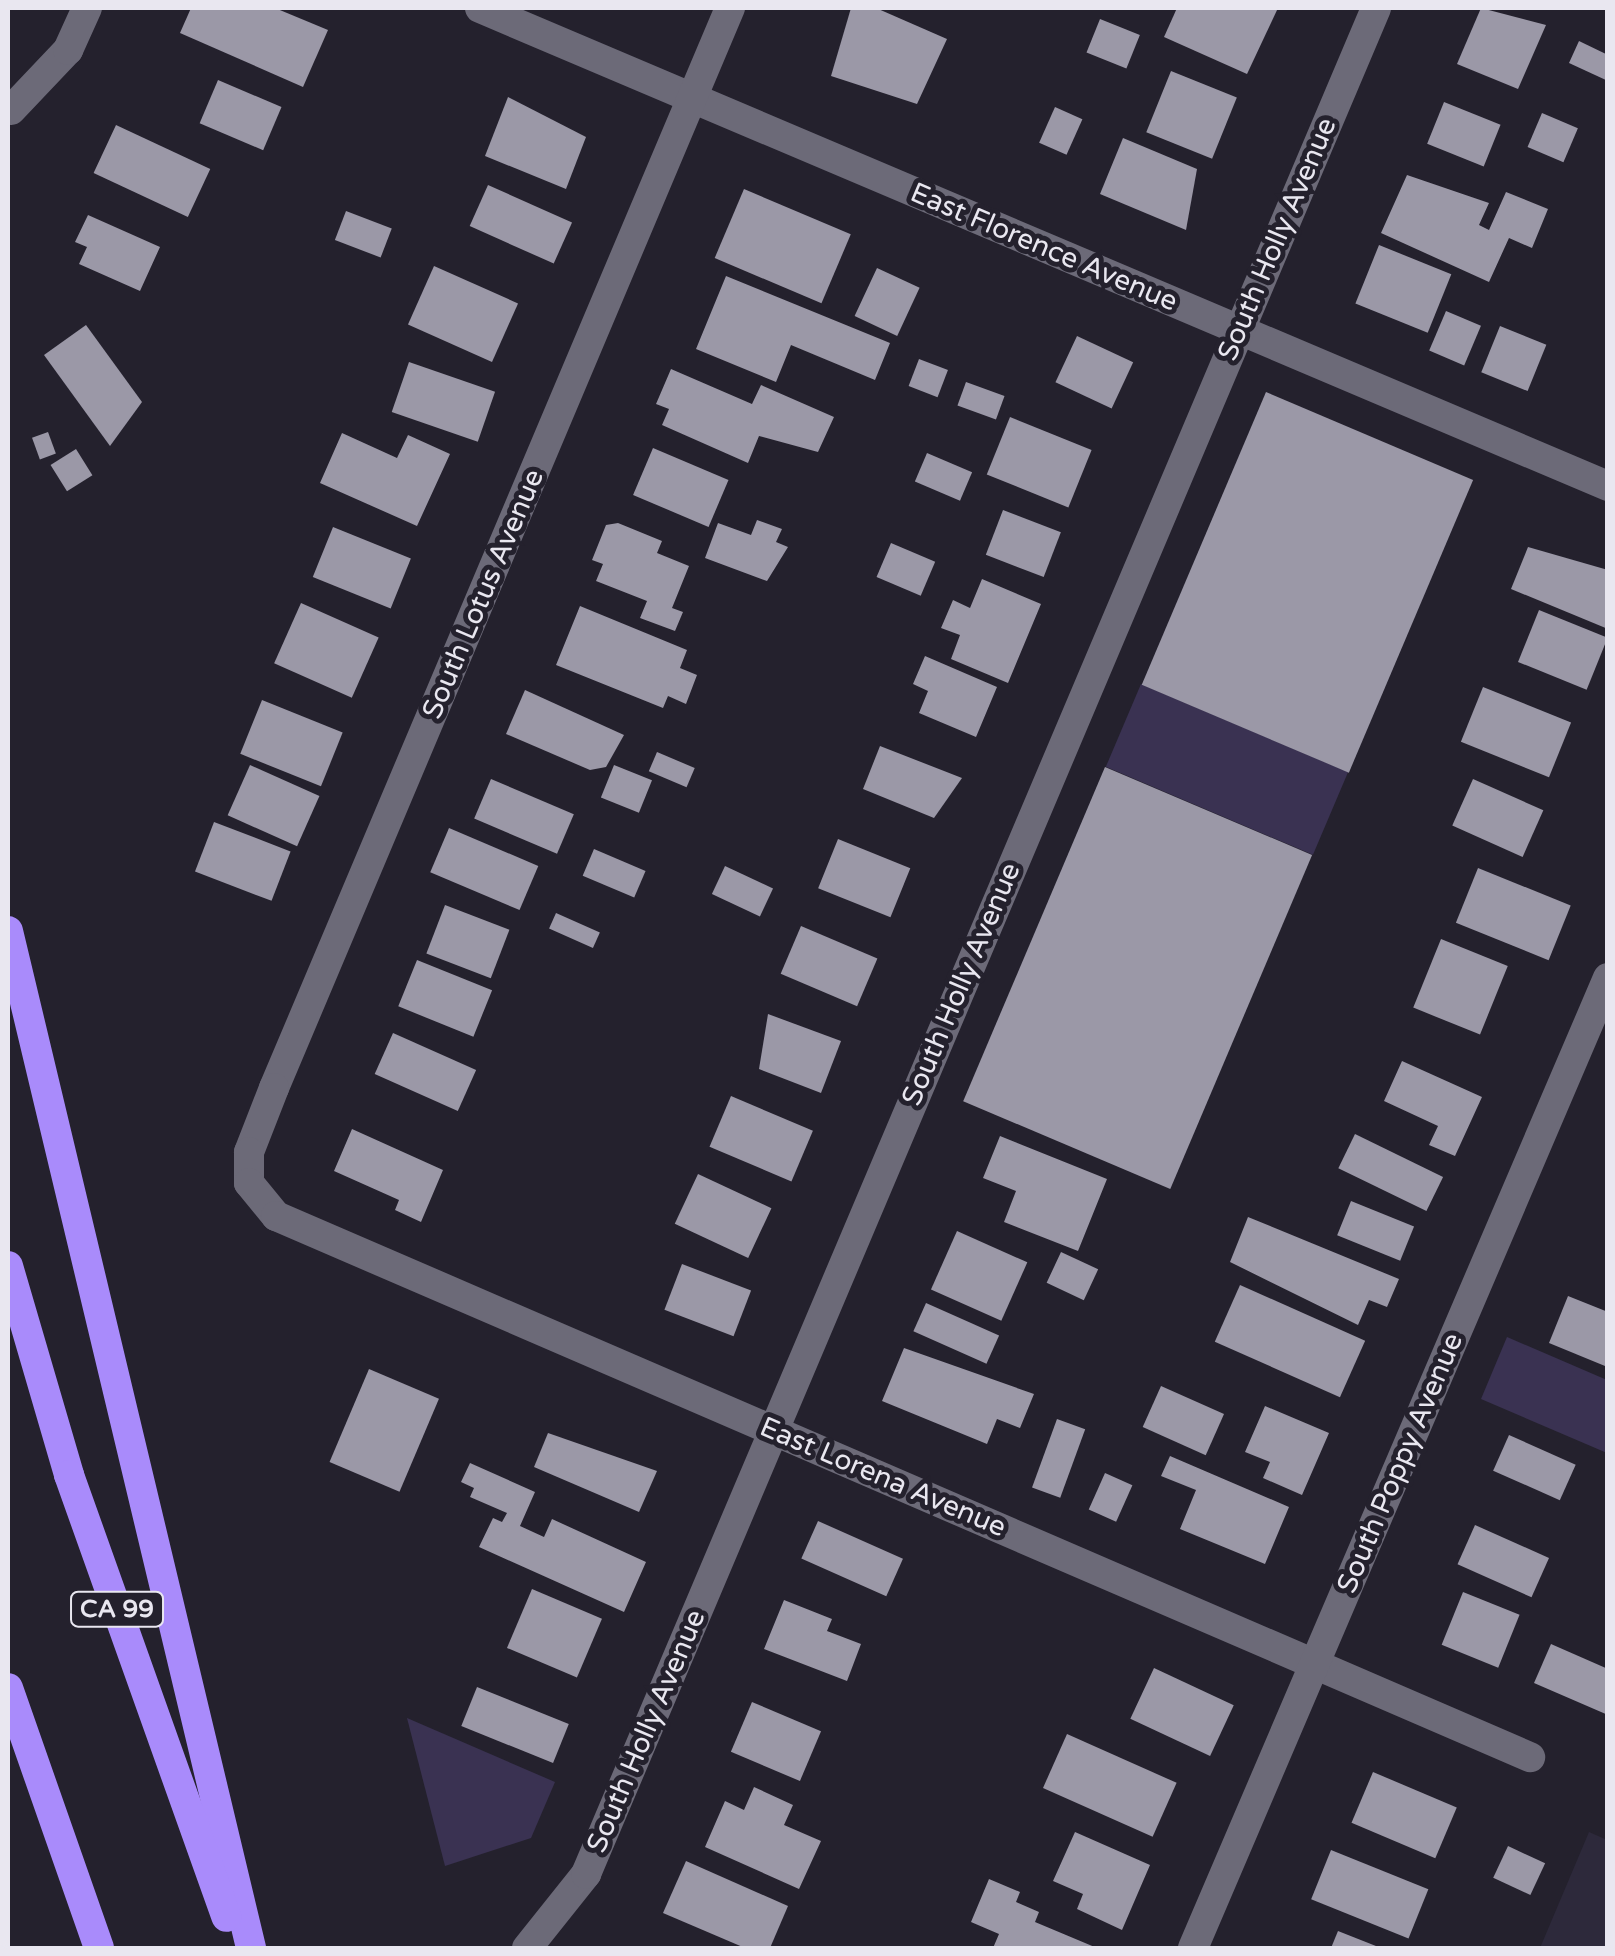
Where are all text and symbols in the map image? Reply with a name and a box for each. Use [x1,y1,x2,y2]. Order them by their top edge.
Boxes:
street label: South Holly Avenue [1211,112,1343,366]
street label: East Florence Avenue [905,175,1183,319]
street label: South Lotus Avenue [415,464,551,724]
street label: South Holly Avenue [895,857,1027,1111]
street label: South Poppy Avenue [1330,1328,1470,1598]
street label: East Lorena Avenue [755,1410,1011,1544]
road number: CA 99 [70,1589,164,1629]
street label: South Holly Avenue [580,1604,712,1858]

